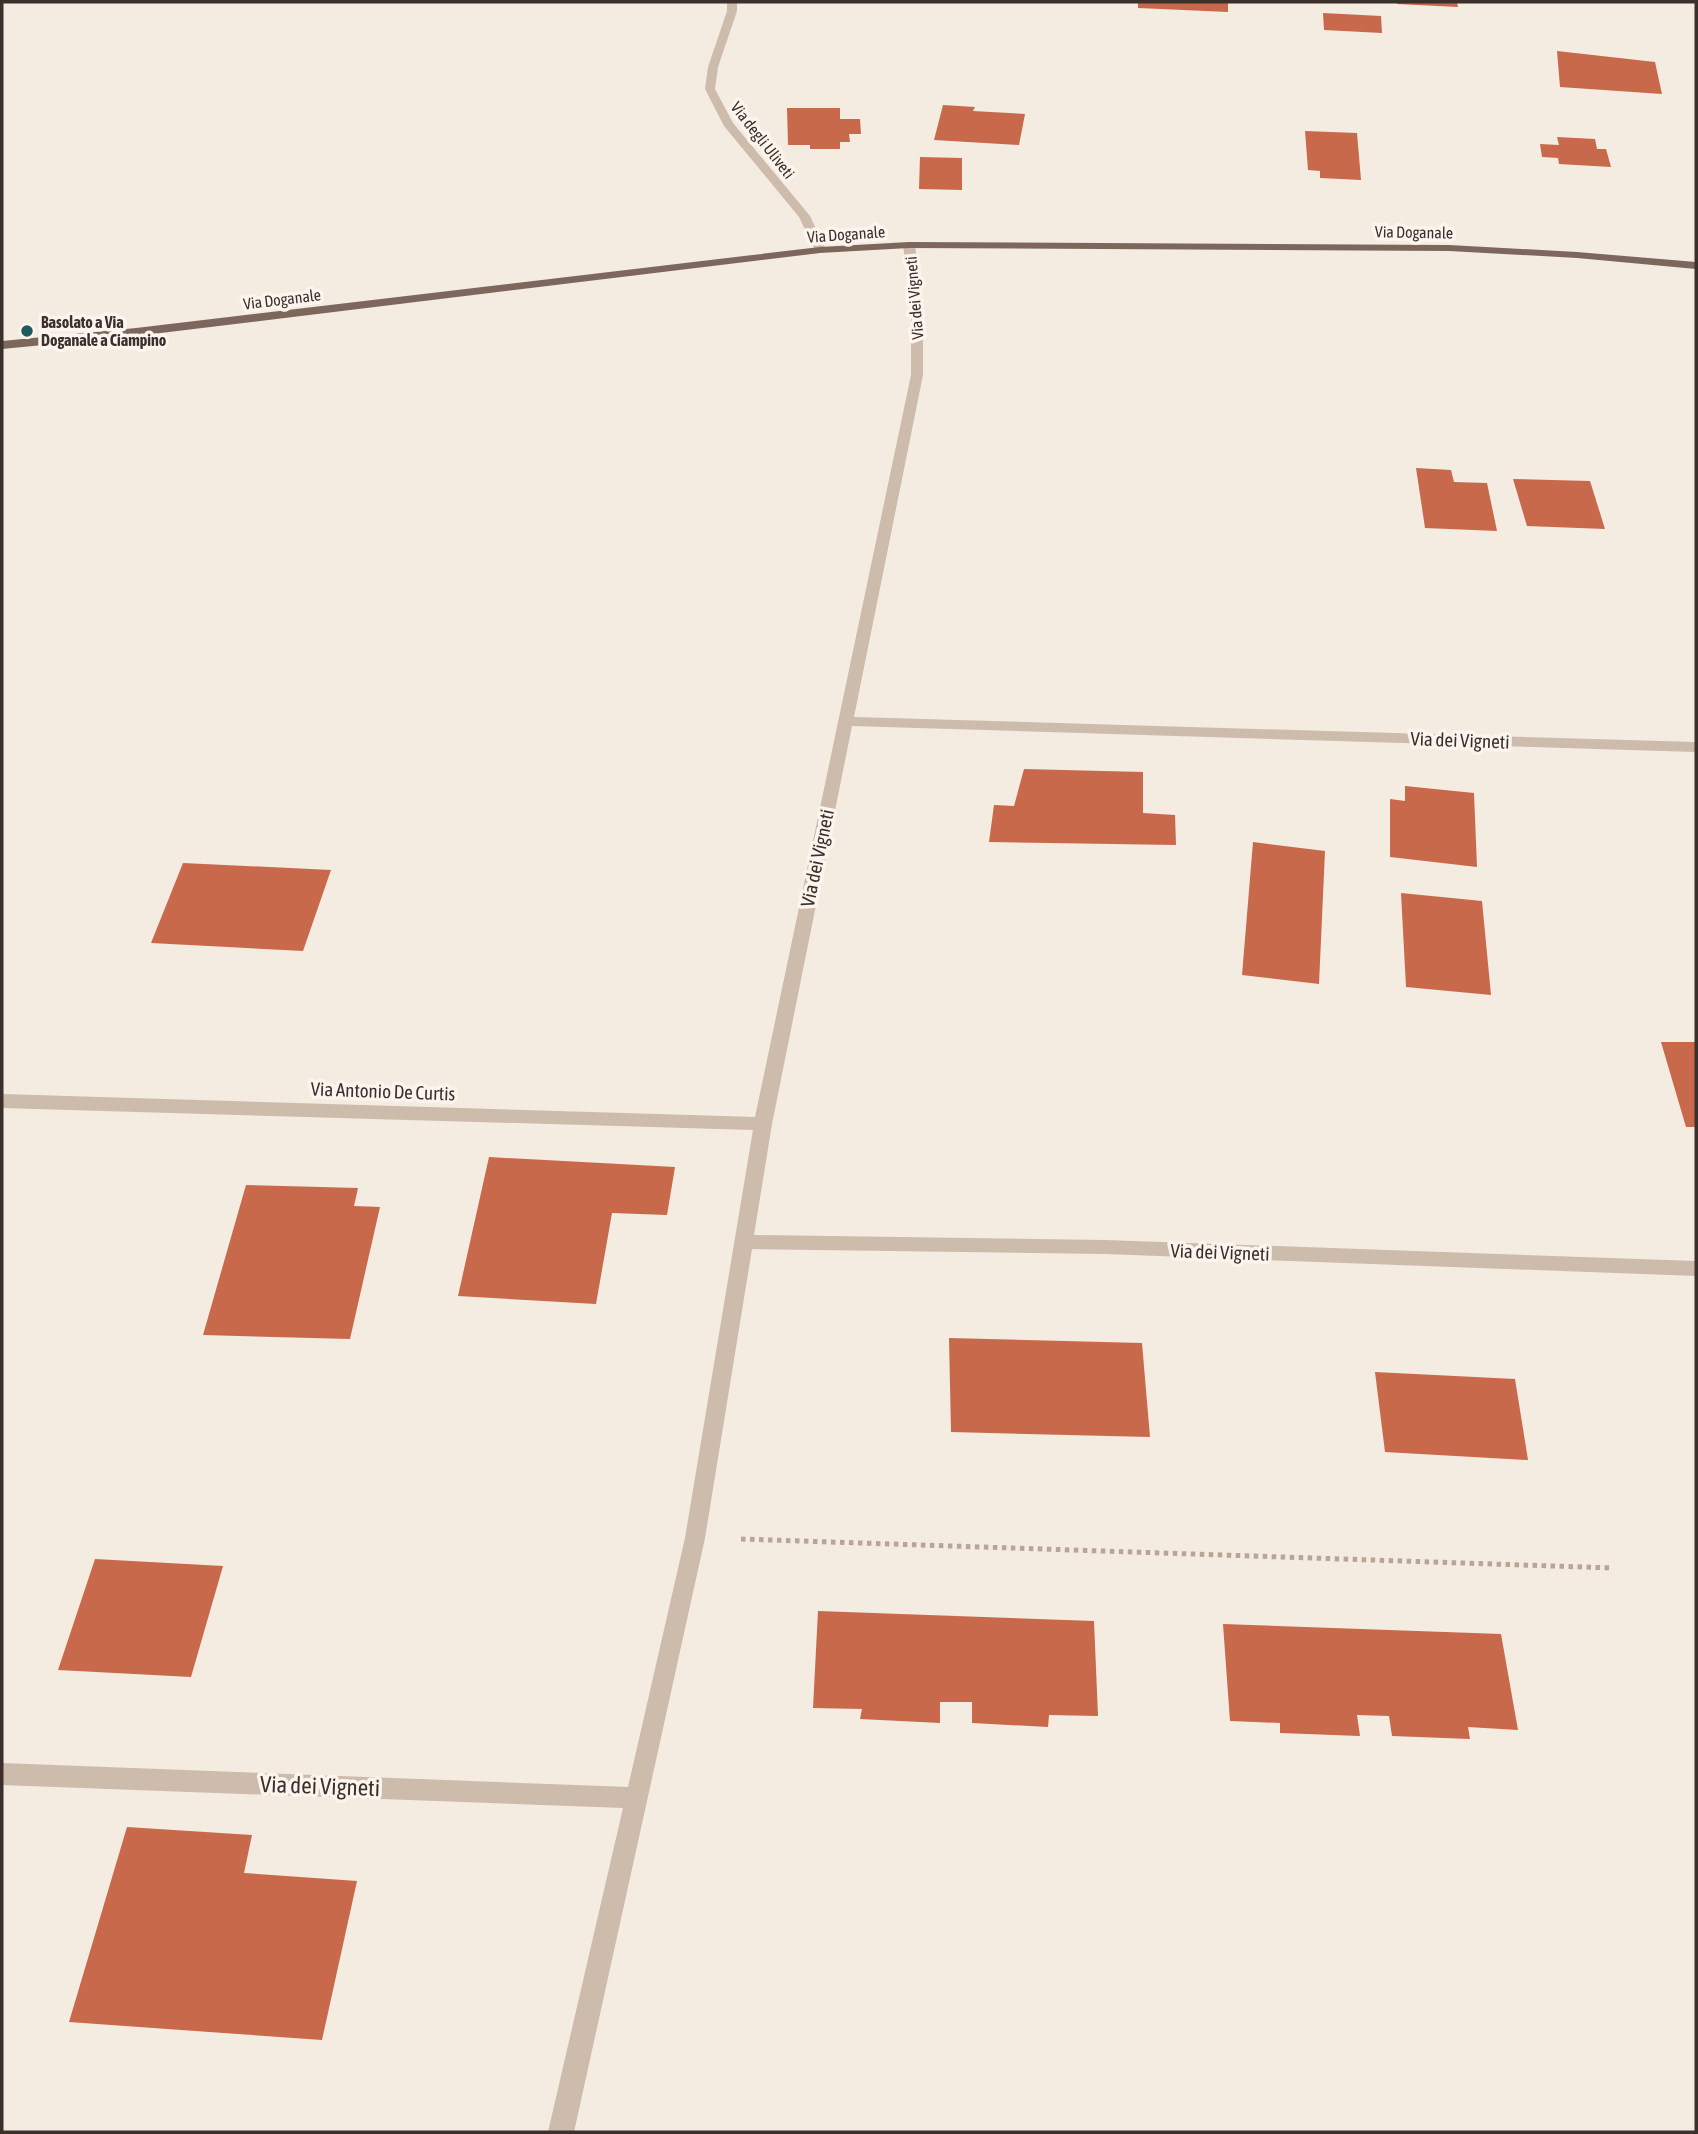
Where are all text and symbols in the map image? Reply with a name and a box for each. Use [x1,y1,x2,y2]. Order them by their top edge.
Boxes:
street label: Via degli Uliveti [727,98,799,183]
street label: Via Doganale [806,222,886,247]
street label: Via Doganale [1375,222,1453,243]
street label: Via dei Vigneti [901,255,928,340]
street label: Via Doganale [242,285,322,314]
place label: Basolato a Via Doganale a Ciampino [41,313,167,349]
marker: Basolato a Via Doganale a Ciampino [19,323,35,339]
street label: Via dei Vigneti [1410,727,1510,753]
street label: Via dei Vigneti [796,807,838,909]
street label: Via Antonio De Curtis [310,1077,456,1105]
street label: Via dei Vigneti [1170,1239,1270,1265]
street label: Via dei Vigneti [260,1771,380,1801]

